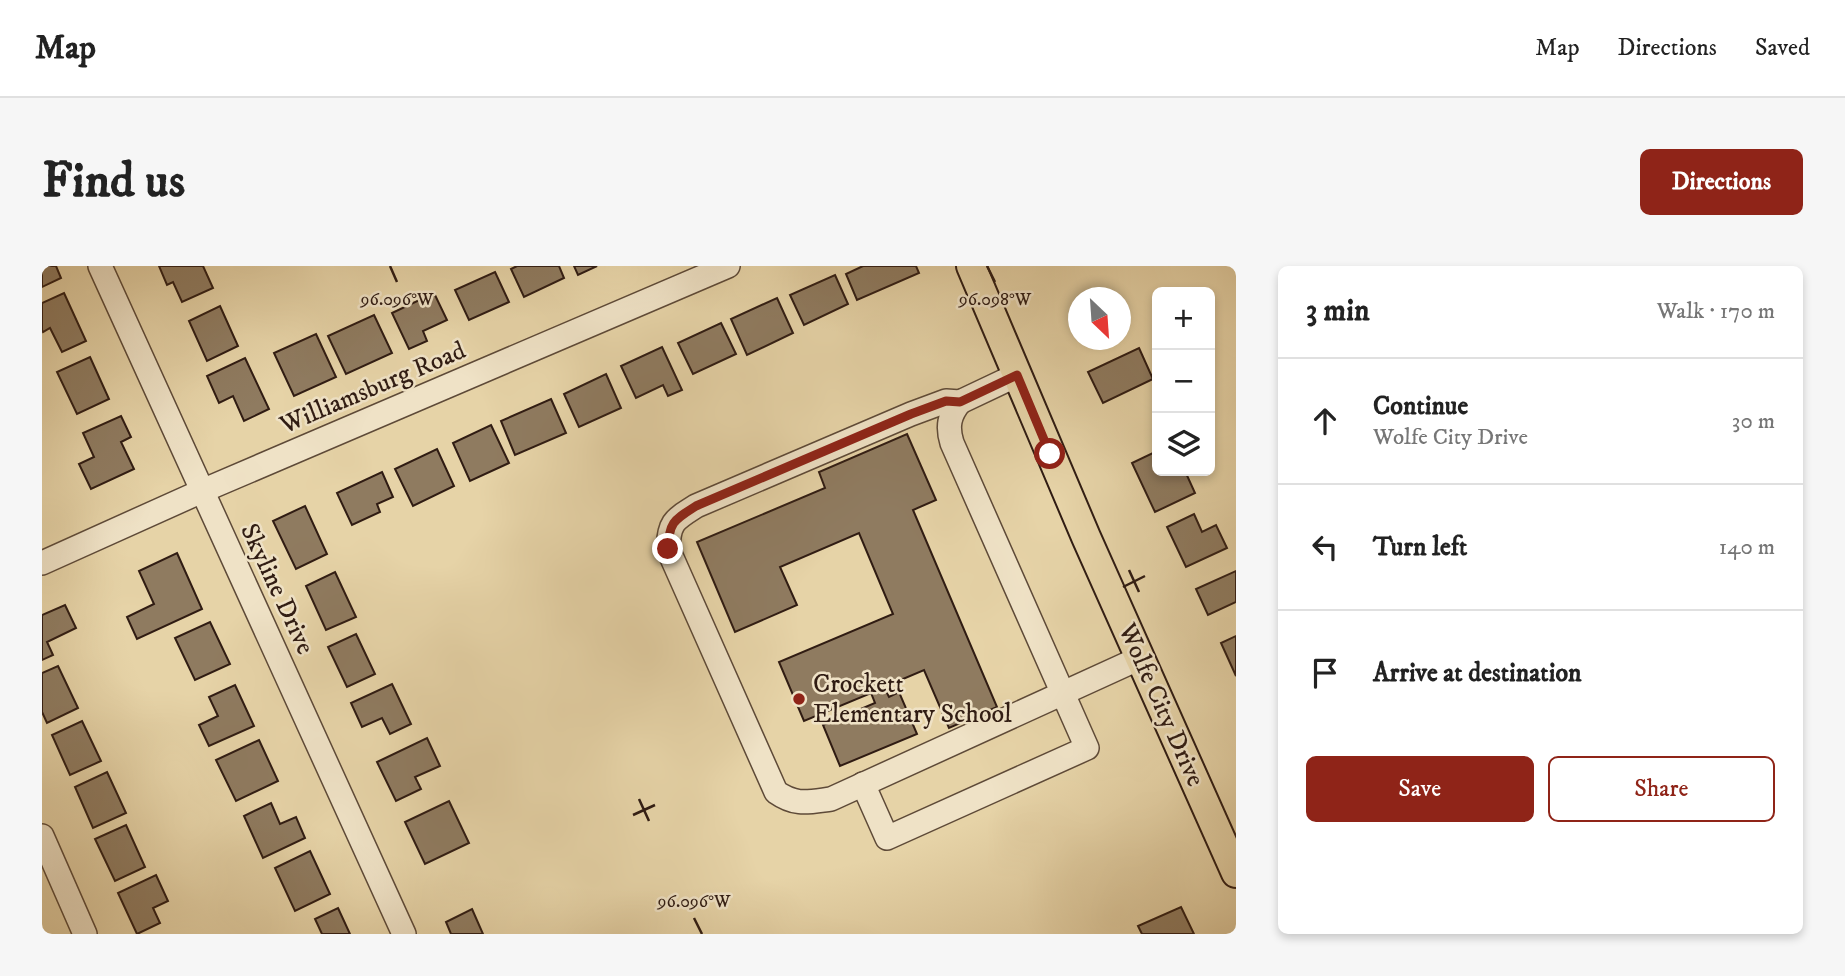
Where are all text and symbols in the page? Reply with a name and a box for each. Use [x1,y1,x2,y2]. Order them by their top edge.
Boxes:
text: Map [35,28,96,69]
text: Map [1535,33,1580,63]
text: Directions [1618,33,1717,63]
text: Saved [1755,33,1810,63]
button: Directions [1640,149,1803,215]
text: Find us [42,151,185,213]
north arrow [1068,287,1131,350]
map controls [1152,287,1215,476]
button: + [1152,287,1215,350]
text: 96.096°W [360,289,434,311]
text: 96.098°W [958,289,1032,311]
text: 3 min [1306,293,1370,330]
text: Walk · 170 m [1657,297,1775,326]
street label: Williamsburg Road [274,334,471,442]
button: − [1152,350,1215,413]
text: Continue [1373,390,1468,423]
icon: ahead [1306,402,1344,440]
text: 30 m [1732,407,1775,436]
button: layers [1152,413,1215,476]
text: Wolfe City Drive [1373,423,1528,452]
route start [1034,438,1065,469]
street label: Skyline Drive [232,518,322,660]
icon: left [1306,528,1344,566]
text: Turn left [1373,531,1467,564]
route end [652,533,683,564]
text: 140 m [1719,533,1775,562]
street label: Wolfe City Drive [1110,617,1212,792]
icon: arrive [1306,654,1344,692]
text: Arrive at destination [1373,657,1582,690]
place label: Crockett Elementary School [813,668,1012,731]
marker: Crockett Elementary School [791,691,807,707]
button: Save [1306,756,1534,822]
button: Share [1548,756,1775,822]
text: 96.096°W [657,891,731,913]

